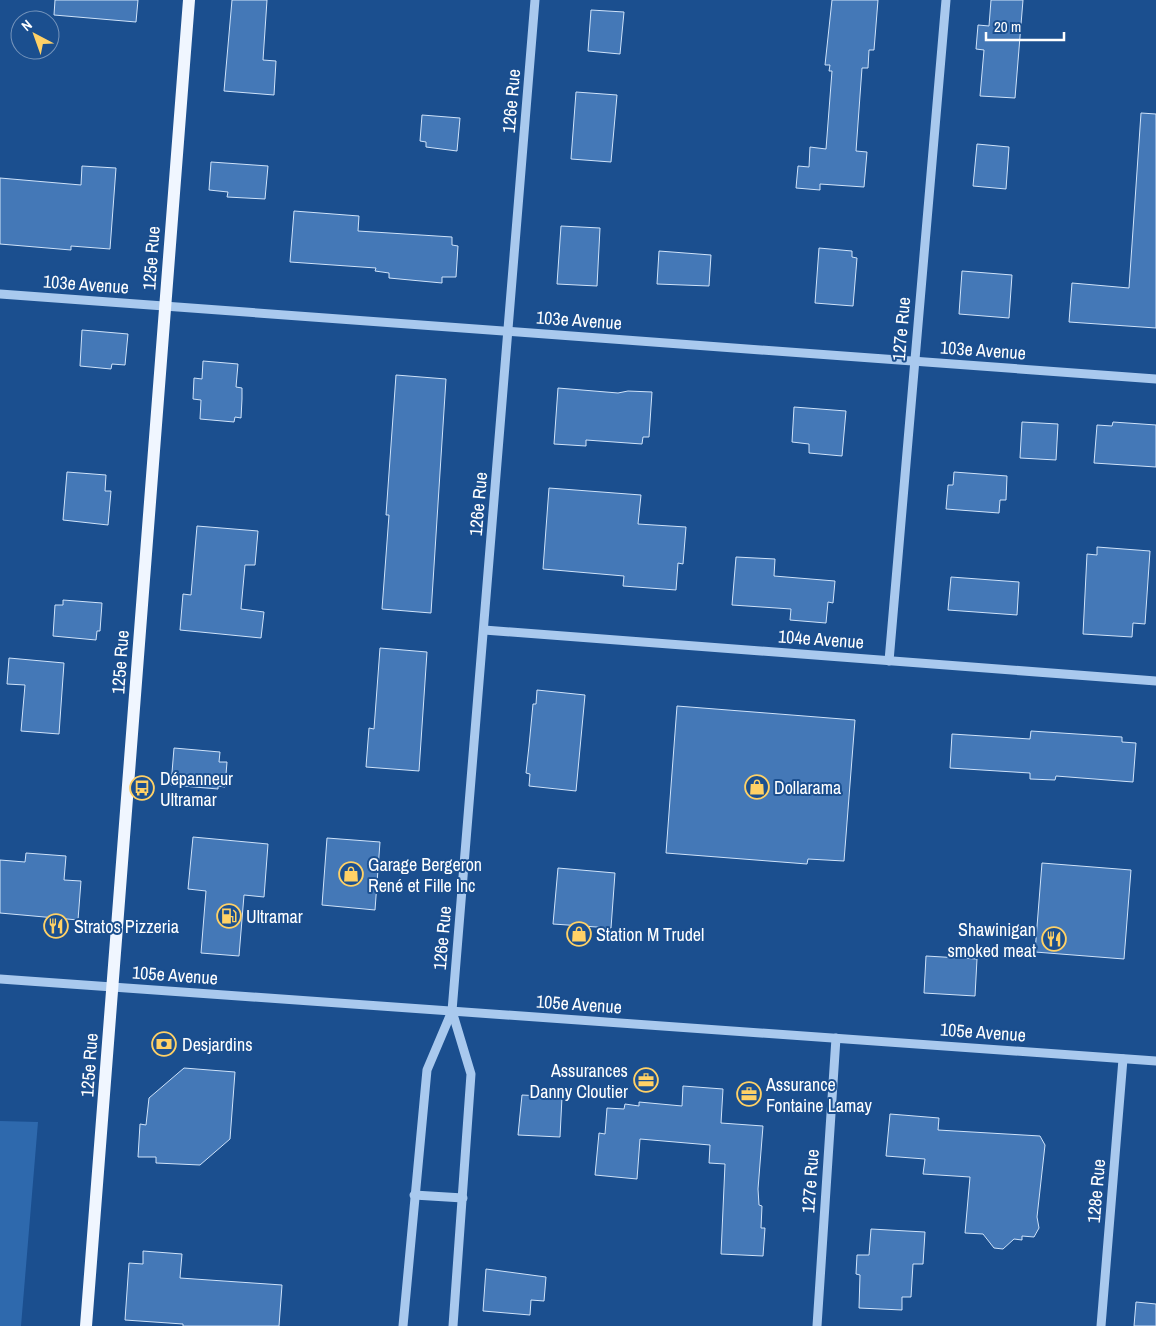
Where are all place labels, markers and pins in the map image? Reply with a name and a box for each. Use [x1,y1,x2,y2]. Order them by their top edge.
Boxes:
place label: Dépanneur Ultramar [160,766,233,812]
shop icon: Dollarama [744,774,770,800]
bus stop icon: Dépanneur Ultramar [129,775,155,801]
place label: Dollarama [774,775,841,800]
place label: Garage Bergeron René et Fille Inc [368,852,482,898]
shop icon: Garage Bergeron René et Fille Inc [338,861,364,887]
fuel station icon: Ultramar [216,903,242,929]
place label: Ultramar [246,904,303,929]
restaurant icon: Stratos Pizzeria [43,913,69,939]
place label: Stratos Pizzeria [74,914,179,939]
place label: Shawinigan smoked meat [947,917,1036,963]
shop icon: Station M Trudel [566,921,592,947]
place label: Station M Trudel [596,922,704,947]
restaurant icon: Shawinigan smoked meat [1041,926,1067,952]
bank icon: Desjardins [151,1031,177,1057]
place label: Desjardins [182,1032,253,1057]
place label: Assurances Danny Cloutier [530,1058,628,1104]
office icon: Assurances Danny Cloutier [633,1067,659,1093]
place label: Assurance Fontaine Lamay [765,1072,873,1118]
office icon: Assurance Fontaine Lamay [736,1081,762,1107]

